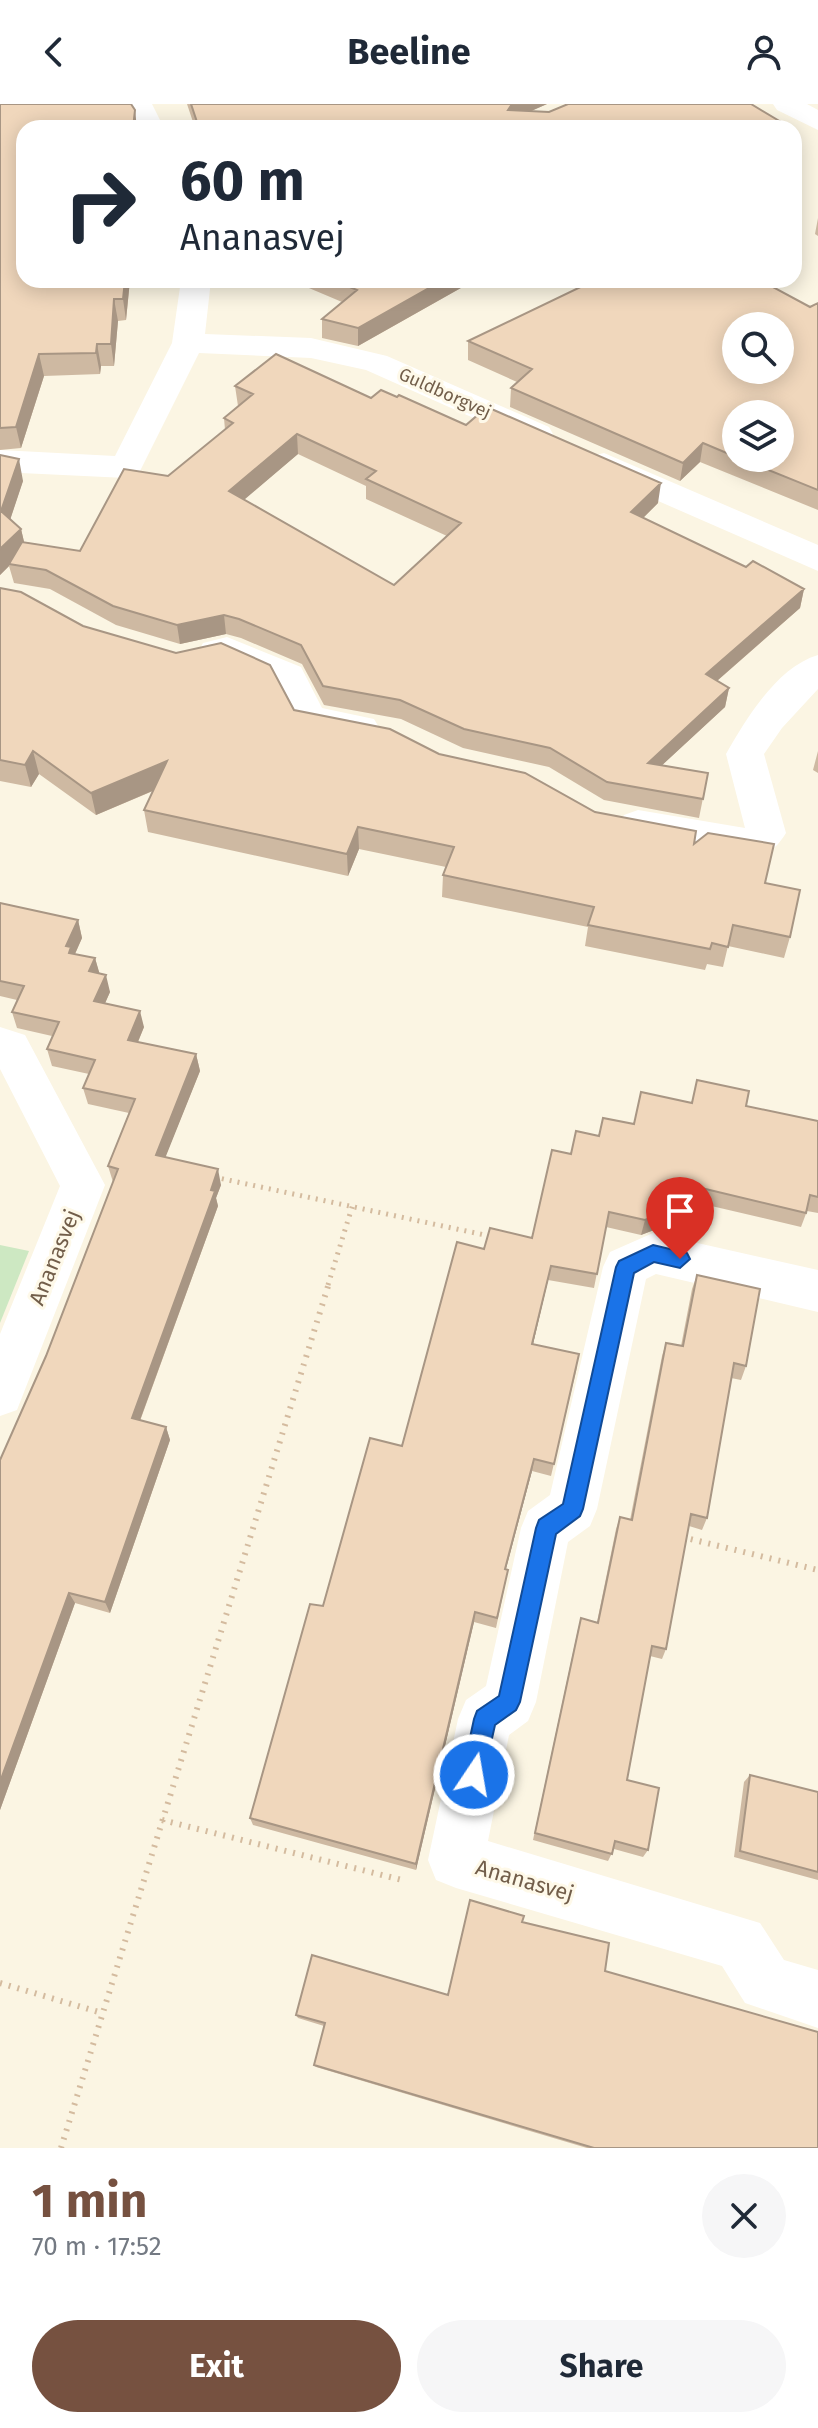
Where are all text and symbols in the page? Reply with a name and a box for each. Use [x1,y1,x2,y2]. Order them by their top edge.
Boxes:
icon: back [32,30,76,74]
text: Beeline [347,30,471,74]
icon: person [742,30,786,74]
text: 60 m [180,148,305,215]
icon: right [48,152,152,256]
text: Ananasvej [180,216,345,260]
map controls [722,312,794,472]
button: search [722,312,794,384]
street label: Guldborgvej [395,363,495,423]
button: layers [722,400,794,472]
pin [646,1177,714,1259]
icon: arrive [658,1189,702,1233]
street label: Ananasvej [23,1205,86,1309]
position arrow [432,1733,516,1817]
street label: Ananasvej [473,1854,577,1907]
text: 1 min [32,2172,147,2230]
button: close [702,2174,786,2258]
text: 70 m · 17:52 [32,2231,162,2262]
button: Exit [32,2320,401,2412]
button: Share [417,2320,786,2412]

